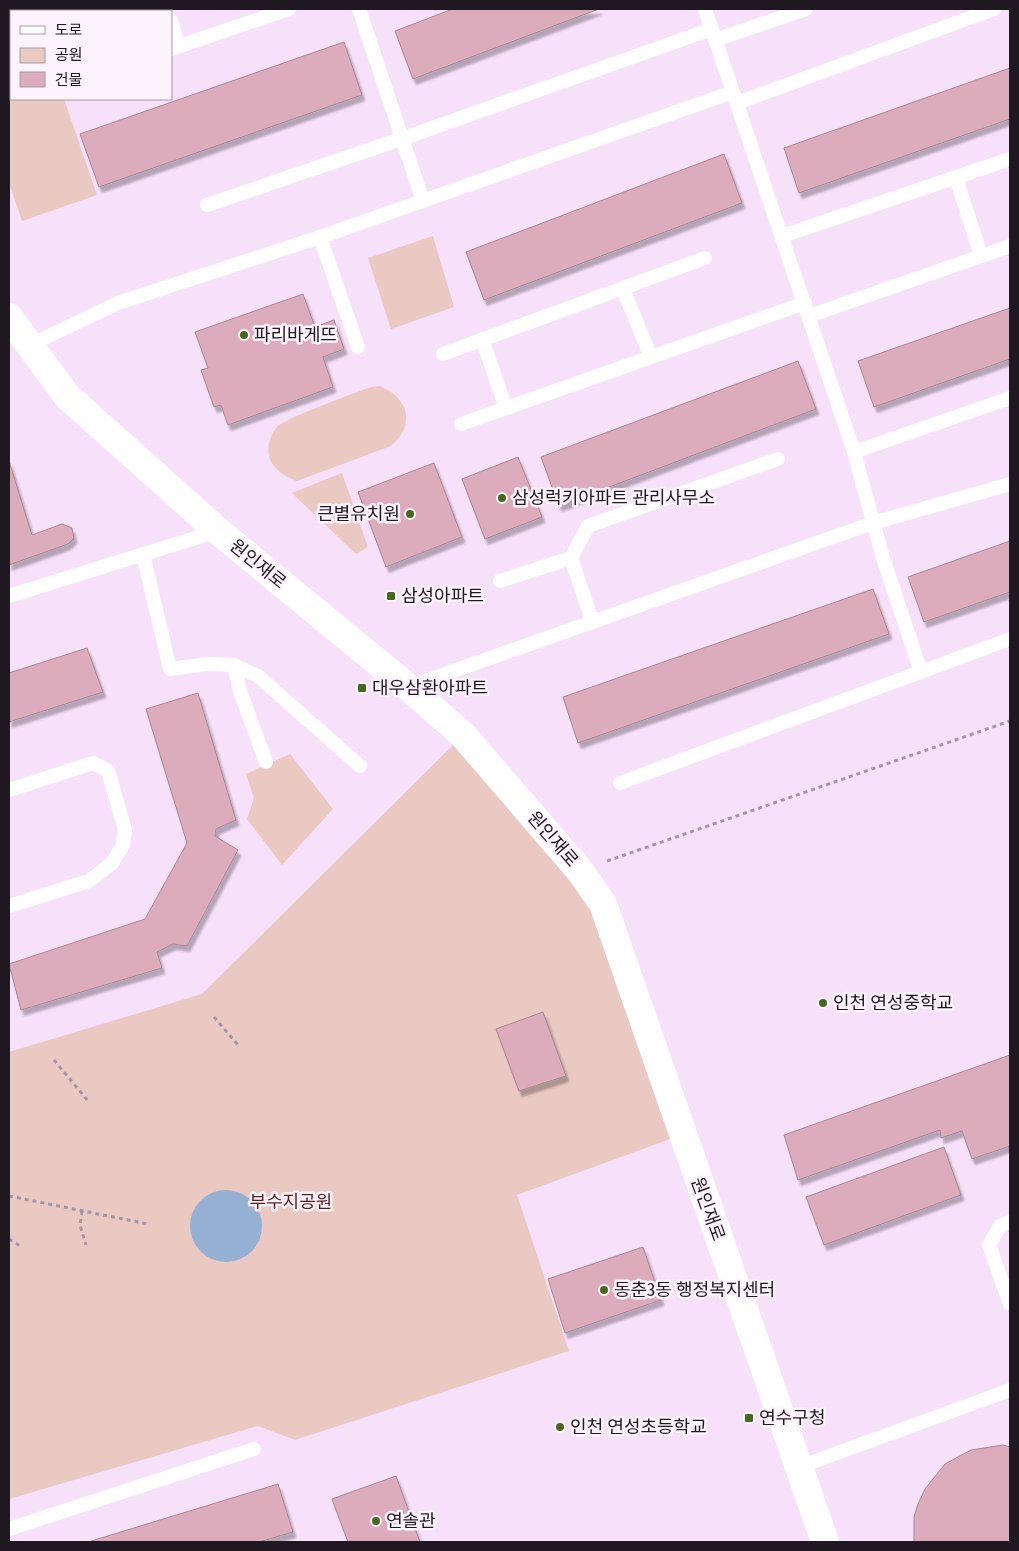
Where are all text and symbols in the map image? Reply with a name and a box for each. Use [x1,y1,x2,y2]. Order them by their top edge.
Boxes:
legend [10,10,172,100]
text: 도로 [55,21,83,39]
text: 공원 [55,46,83,64]
text: 건물 [55,71,83,89]
place label: 파리바게뜨 [254,324,337,346]
marker: 파리바게뜨 [238,329,250,341]
place label: 삼성럭키아파트 관리사무소 [512,487,715,509]
marker: 삼성럭키아파트 관리사무소 [496,492,508,504]
place label: 큰별유치원 [317,503,400,525]
marker: 큰별유치원 [404,508,416,520]
street label: 원인재로 [225,535,291,593]
place label: 삼성아파트 [401,585,484,607]
marker: 삼성아파트 [385,590,397,602]
place label: 대우삼환아파트 [372,677,488,699]
marker: 대우삼환아파트 [356,682,368,694]
street label: 원인재로 [523,807,583,871]
place label: 인천 연성중학교 [833,992,953,1014]
marker: 인천 연성중학교 [817,997,829,1009]
street label: 원인재로 [686,1174,730,1244]
park label: 부수지공원 [250,1191,332,1213]
place label: 동춘3동 행정복지센터 [614,1279,775,1301]
marker: 동춘3동 행정복지센터 [598,1284,610,1296]
place label: 연수구청 [759,1407,825,1429]
marker: 연수구청 [743,1412,755,1424]
place label: 인천 연성초등학교 [570,1416,707,1438]
marker: 인천 연성초등학교 [554,1421,566,1433]
place label: 연솔관 [386,1510,436,1532]
marker: 연솔관 [370,1515,382,1527]

